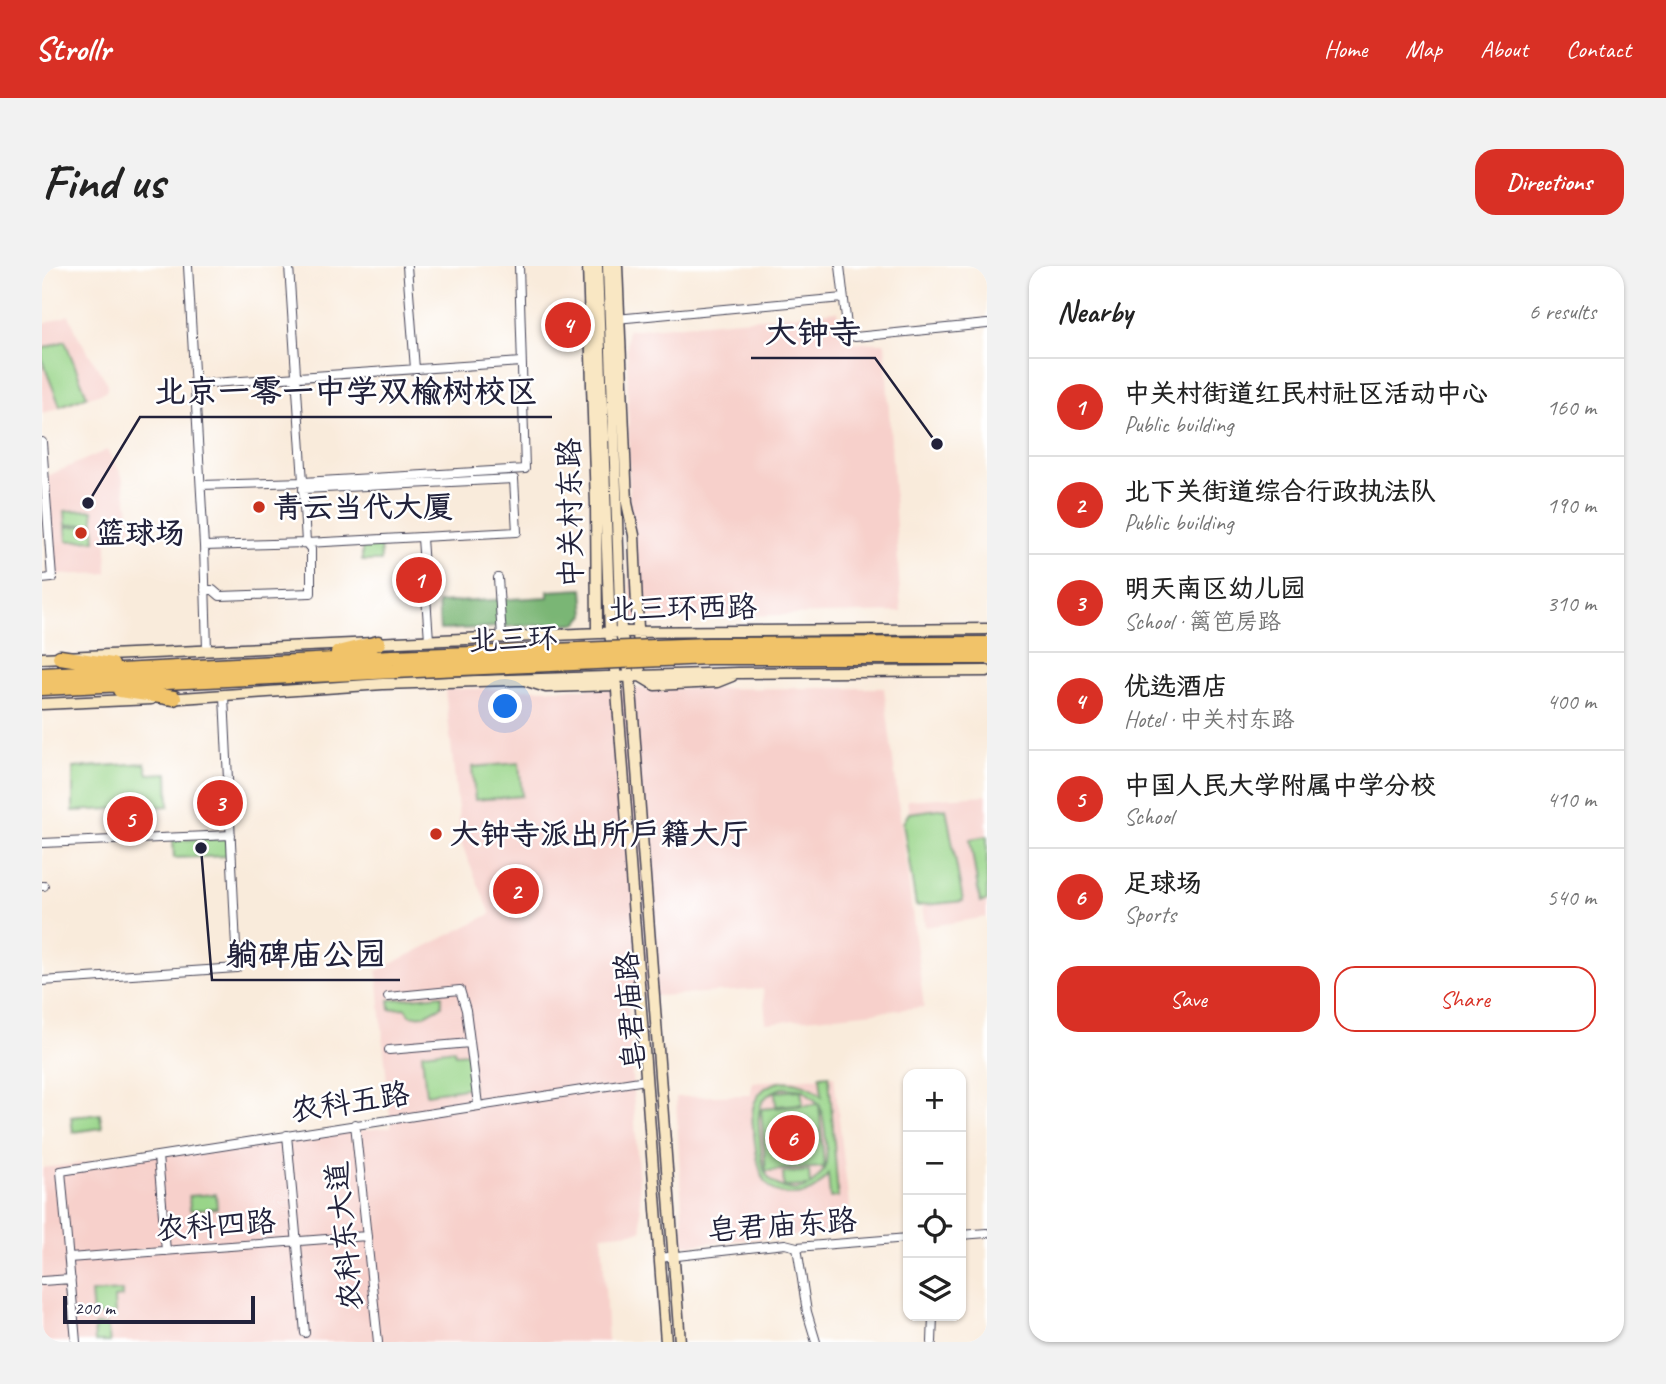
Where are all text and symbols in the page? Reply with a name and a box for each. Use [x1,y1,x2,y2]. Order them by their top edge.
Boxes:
text: Strollr [35,28,110,70]
text: Home [1324,34,1367,64]
text: Map [1405,34,1442,64]
text: About [1480,34,1528,64]
text: Contact [1566,34,1631,64]
button: Directions [1475,149,1624,215]
text: Find us [42,151,164,213]
text: Nearby [1057,293,1133,331]
text: 6 results [1529,297,1596,326]
pin: 4 [545,299,591,351]
callout: 大钟寺 [751,305,875,358]
text: 大钟寺 [765,312,861,353]
callout: 北京一零一中学双榆树校区 [140,364,552,417]
text: 北京一零一中学双榆树校区 [154,371,538,412]
text: 中关村街道红民村社区活动中心 [1124,377,1488,410]
text: 1 [1075,393,1085,422]
text: 160 m [1547,393,1596,422]
text: Public building [1124,410,1233,439]
street label: 中关村东路 [550,438,590,588]
text: 北下关街道综合行政执法队 [1124,475,1436,508]
place label: 青云当代大厦 [273,488,453,526]
text: 2 [1075,491,1085,520]
text: 190 m [1547,491,1596,520]
marker: 青云当代大厦 [251,499,267,515]
text: Public building [1124,508,1233,537]
place label: 篮球场 [95,514,185,552]
marker: 篮球场 [73,525,89,541]
pin: 1 [396,554,442,606]
text: 明天南区幼儿园 [1124,572,1306,605]
street label: 北三环西路 [607,588,757,628]
text: 3 [1075,589,1085,618]
text: 310 m [1547,589,1596,618]
text: School · 篱笆房路 [1124,607,1281,636]
street label: 北三环 [467,618,559,660]
text: 优选酒店 [1124,670,1228,703]
text: 4 [1075,687,1085,716]
text: 400 m [1547,687,1596,716]
your location [488,689,522,723]
text: Hotel · 中关村东路 [1124,705,1294,734]
text: 中国人民大学附属中学分校 [1124,769,1436,802]
pin: 3 [197,777,243,829]
text: 5 [1075,785,1085,814]
text: 410 m [1547,785,1596,814]
pin: 5 [107,793,153,845]
text: School [1124,802,1173,831]
place label: 大钟寺派出所户籍大厅 [450,815,750,853]
marker: 大钟寺派出所户籍大厅 [428,826,444,842]
pin: 2 [493,865,539,917]
text: 足球场 [1124,867,1202,900]
text: 6 [1075,883,1085,912]
text: 540 m [1547,883,1596,912]
text: Sports [1124,900,1176,929]
callout: 躺碑庙公园 [212,927,400,980]
text: 躺碑庙公园 [226,934,386,975]
street label: 皂君庙路 [607,950,653,1072]
button: Save [1057,966,1320,1032]
button: Share [1334,966,1596,1032]
map controls [903,1069,966,1321]
button: + [903,1069,966,1132]
street label: 农科五路 [288,1074,412,1130]
pin: 6 [769,1112,815,1164]
button: − [903,1132,966,1195]
street label: 农科东大道 [317,1159,371,1313]
button: locate [903,1195,966,1258]
street label: 皂君庙东路 [706,1201,858,1249]
street label: 农科四路 [155,1202,277,1248]
button: layers [903,1258,966,1321]
scale bar [63,1293,256,1325]
text: 200 m [74,1296,115,1320]

